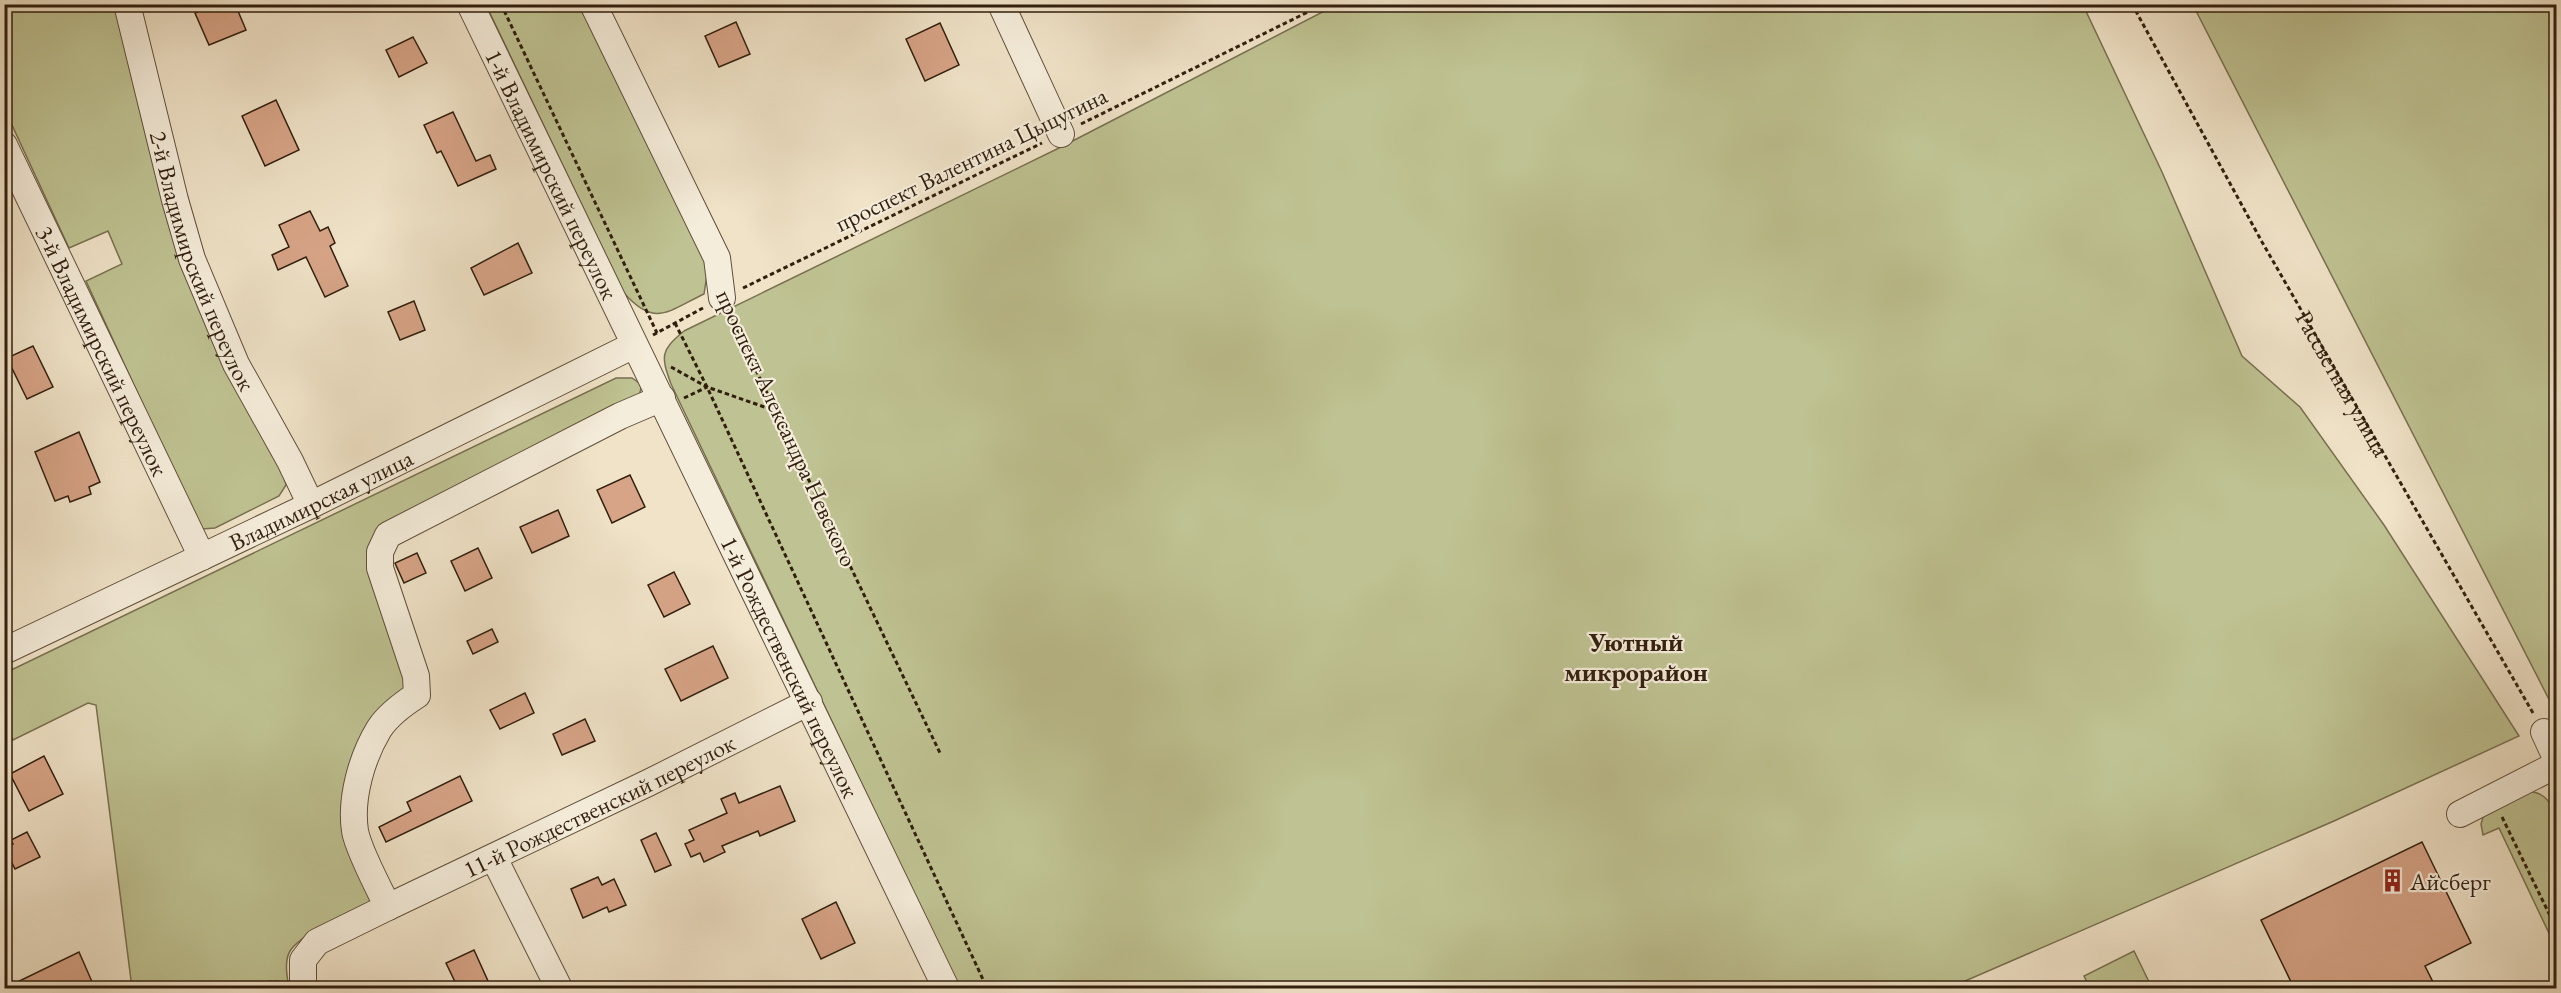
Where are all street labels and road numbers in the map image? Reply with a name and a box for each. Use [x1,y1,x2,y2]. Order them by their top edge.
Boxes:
street label: 1-й Владимирский переулок [479,44,626,305]
street label: проспект Валентина Цыцугина [830,79,1113,239]
street label: 2-й Владимирский переулок [143,128,263,396]
street label: 3-й Владимирский переулок [29,220,176,481]
street label: проспект Александра Невского [709,284,865,572]
street label: Рассветная улица [2289,305,2398,462]
street label: Владимирская улица [224,441,418,557]
street label: 1-й Рождественский переулок [714,531,867,803]
street label: 11-й Рождественский переулок [458,726,740,884]

